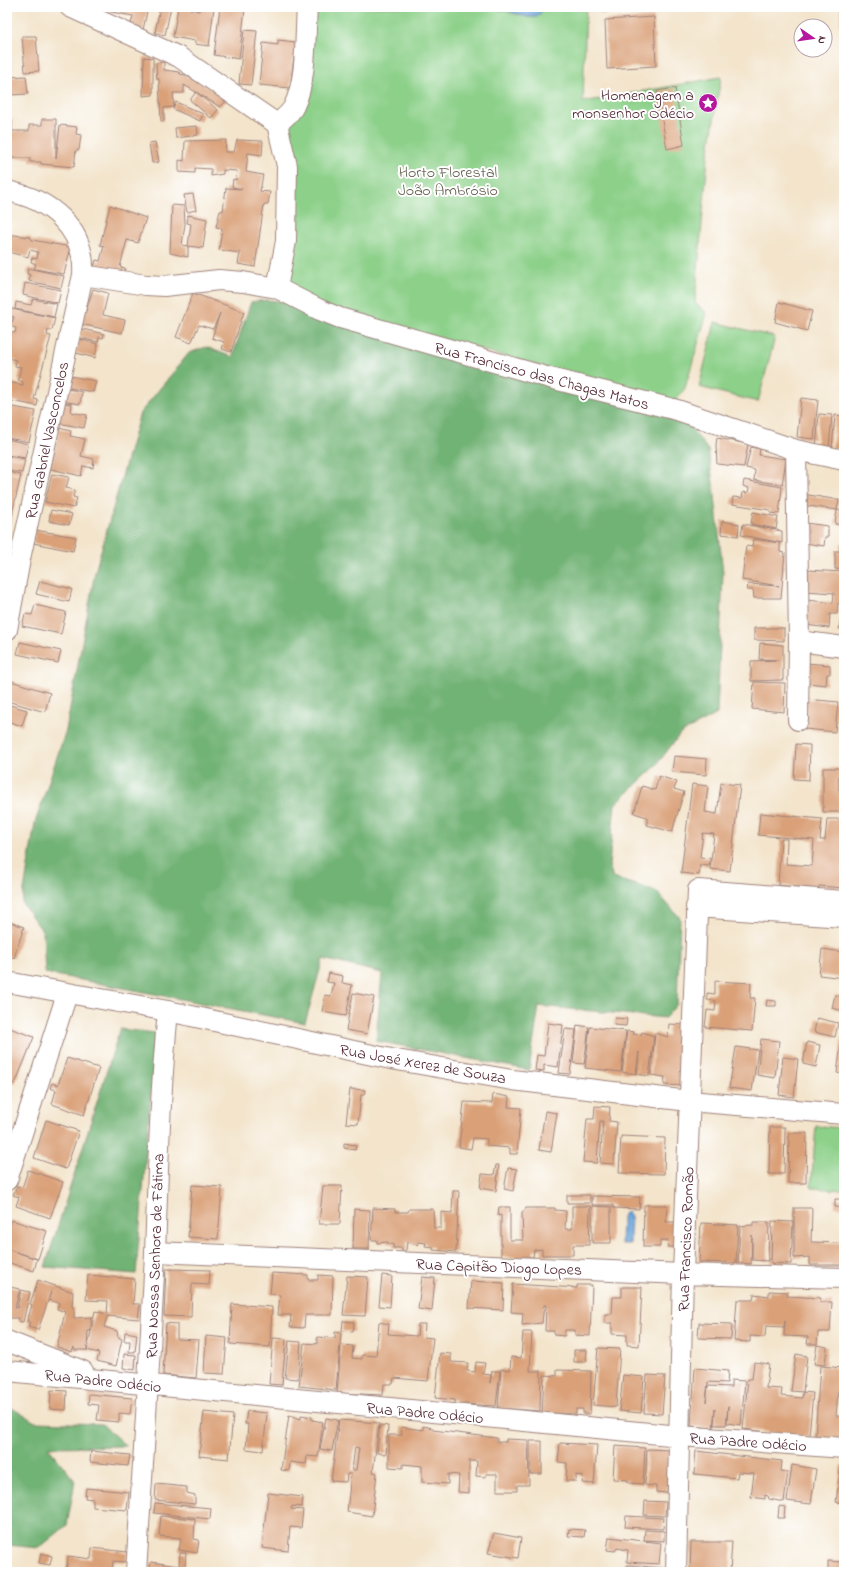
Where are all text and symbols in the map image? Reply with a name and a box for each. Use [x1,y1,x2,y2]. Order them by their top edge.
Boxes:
north arrow [793,18,833,58]
text: N [813,35,830,45]
place label: Homenagem a monsenhor Odécio [572,84,694,126]
place icon: Homenagem a monsenhor Odécio [697,92,719,114]
park label: Horto Florestal João Ambrósio [398,161,498,203]
street label: Rua Francisco das Chagas Matos [431,337,652,417]
street label: Rua Gabriel Vasconcelos [20,359,76,521]
street label: Rua José Xerez de Souza [338,1039,508,1091]
street label: Rua Nossa Senhora de Fátima [140,1153,172,1359]
street label: Rua Francisco Romão [672,1166,702,1312]
street label: Rua Capitão Diogo Lopes [415,1253,582,1283]
street label: Rua Padre Odécio [43,1364,163,1400]
street label: Rua Padre Odécio [365,1397,484,1431]
street label: Rua Padre Odécio [688,1427,807,1459]

